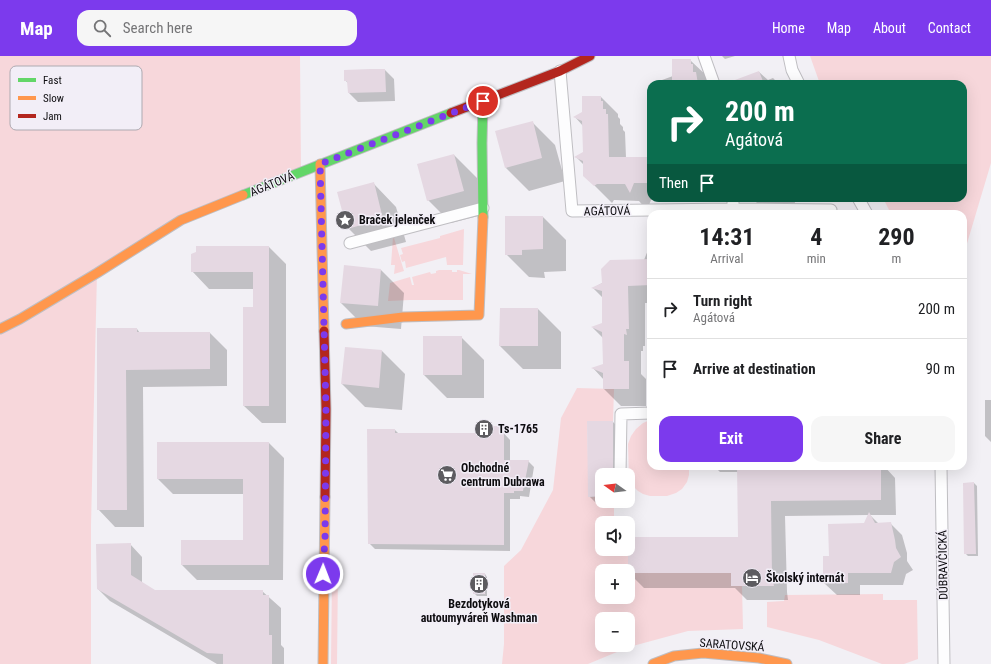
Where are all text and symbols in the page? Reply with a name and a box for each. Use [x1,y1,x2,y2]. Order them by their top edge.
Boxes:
search box [77,10,357,46]
text: Map [20,17,53,40]
icon: search [91,17,113,39]
text: Search here [123,19,193,37]
text: Home [772,20,805,36]
text: Map [827,20,851,36]
text: About [873,20,906,36]
text: Contact [928,20,971,36]
legend [10,66,142,130]
text: Fast [43,74,62,87]
pin [466,84,500,118]
icon: arrive [472,90,494,112]
text: Slow [43,92,64,105]
text: 200 m [725,95,795,128]
icon: right [659,96,711,148]
text: Jam [43,110,62,123]
text: Agátová [725,129,783,150]
street label: AGÁTOVÁ [247,168,296,199]
icon: arrive [696,172,718,194]
text: Then [659,174,688,192]
street label: AGÁTOVÁ [584,203,630,218]
place icon: Braček jelenček [334,209,356,231]
place label: Braček jelenček [359,213,436,227]
text: 14:31 [699,223,754,251]
text: 4 [810,223,822,251]
text: 290 [878,223,915,251]
text: Arrival [710,251,743,266]
text: min [807,251,826,266]
text: m [892,251,901,266]
text: Turn right [693,292,752,310]
icon: right [659,298,681,320]
text: 200 m [918,300,955,318]
text: Agátová [693,310,735,325]
icon: arrive [659,358,681,380]
text: Arrive at destination [693,360,816,378]
text: 90 m [925,360,955,378]
button: Exit [659,416,803,462]
button: Share [811,416,955,462]
building icon: Ts-1765 [473,418,495,440]
place label: Ts-1765 [498,422,538,436]
place label: Obchodné centrum Dubrawa [461,461,545,489]
supermarket icon: Obchodné centrum Dubrawa [436,464,458,486]
north arrow [595,468,635,508]
map controls [595,468,635,652]
button: sound [595,516,635,556]
street label: DÚBRAVČICKÁ [934,530,951,600]
position arrow [302,553,344,595]
button: + [595,564,635,604]
hotel icon: Školský internát [741,567,763,589]
place label: Školský internát [766,570,844,585]
building icon: Bezdotyková autoumyváreň Washman [468,573,490,595]
place label: Bezdotyková autoumyváreň Washman [421,597,537,625]
button: − [595,612,635,652]
street label: SARATOVSKÁ [699,635,765,654]

